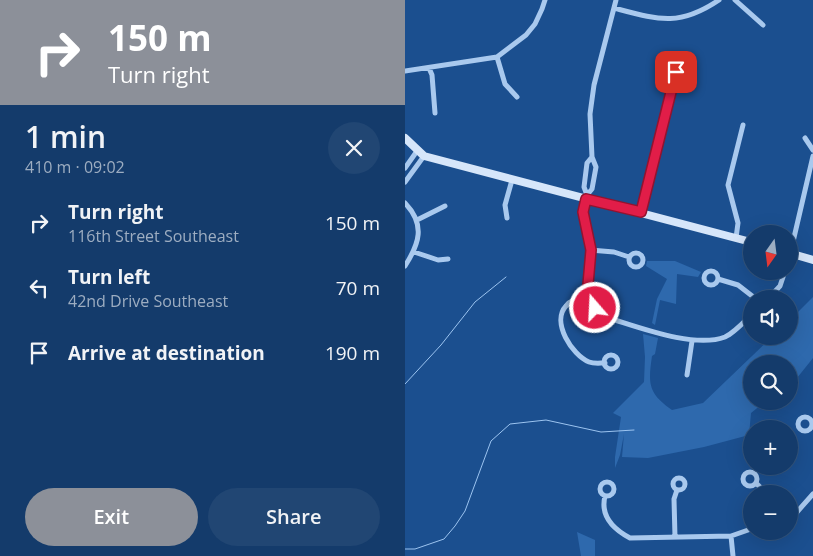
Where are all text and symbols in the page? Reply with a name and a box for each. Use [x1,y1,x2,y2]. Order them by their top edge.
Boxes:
text: 150 m [108,14,212,61]
icon: right [25,20,90,85]
pin [655,51,697,93]
icon: arrive [662,58,690,86]
text: Turn right [108,59,210,89]
text: 1 min [25,116,106,157]
button: close [328,122,380,174]
text: 410 m · 09:02 [25,156,125,178]
text: Turn right [68,199,163,225]
icon: right [25,209,53,237]
text: 150 m [325,210,380,236]
text: 116th Street Southeast [68,225,239,247]
north arrow [743,225,797,280]
map controls [743,225,798,540]
text: Turn left [68,264,150,290]
icon: left [25,274,53,302]
text: 70 m [336,275,380,301]
position arrow [568,281,620,333]
text: 42nd Drive Southeast [68,290,228,312]
button: sound [743,290,798,345]
icon: arrive [25,339,53,367]
text: Arrive at destination [68,340,265,366]
text: 190 m [325,340,380,366]
button: search [743,355,798,410]
button: + [743,420,798,475]
button: − [743,485,798,540]
button: Exit [25,488,198,546]
button: Share [208,488,380,546]

